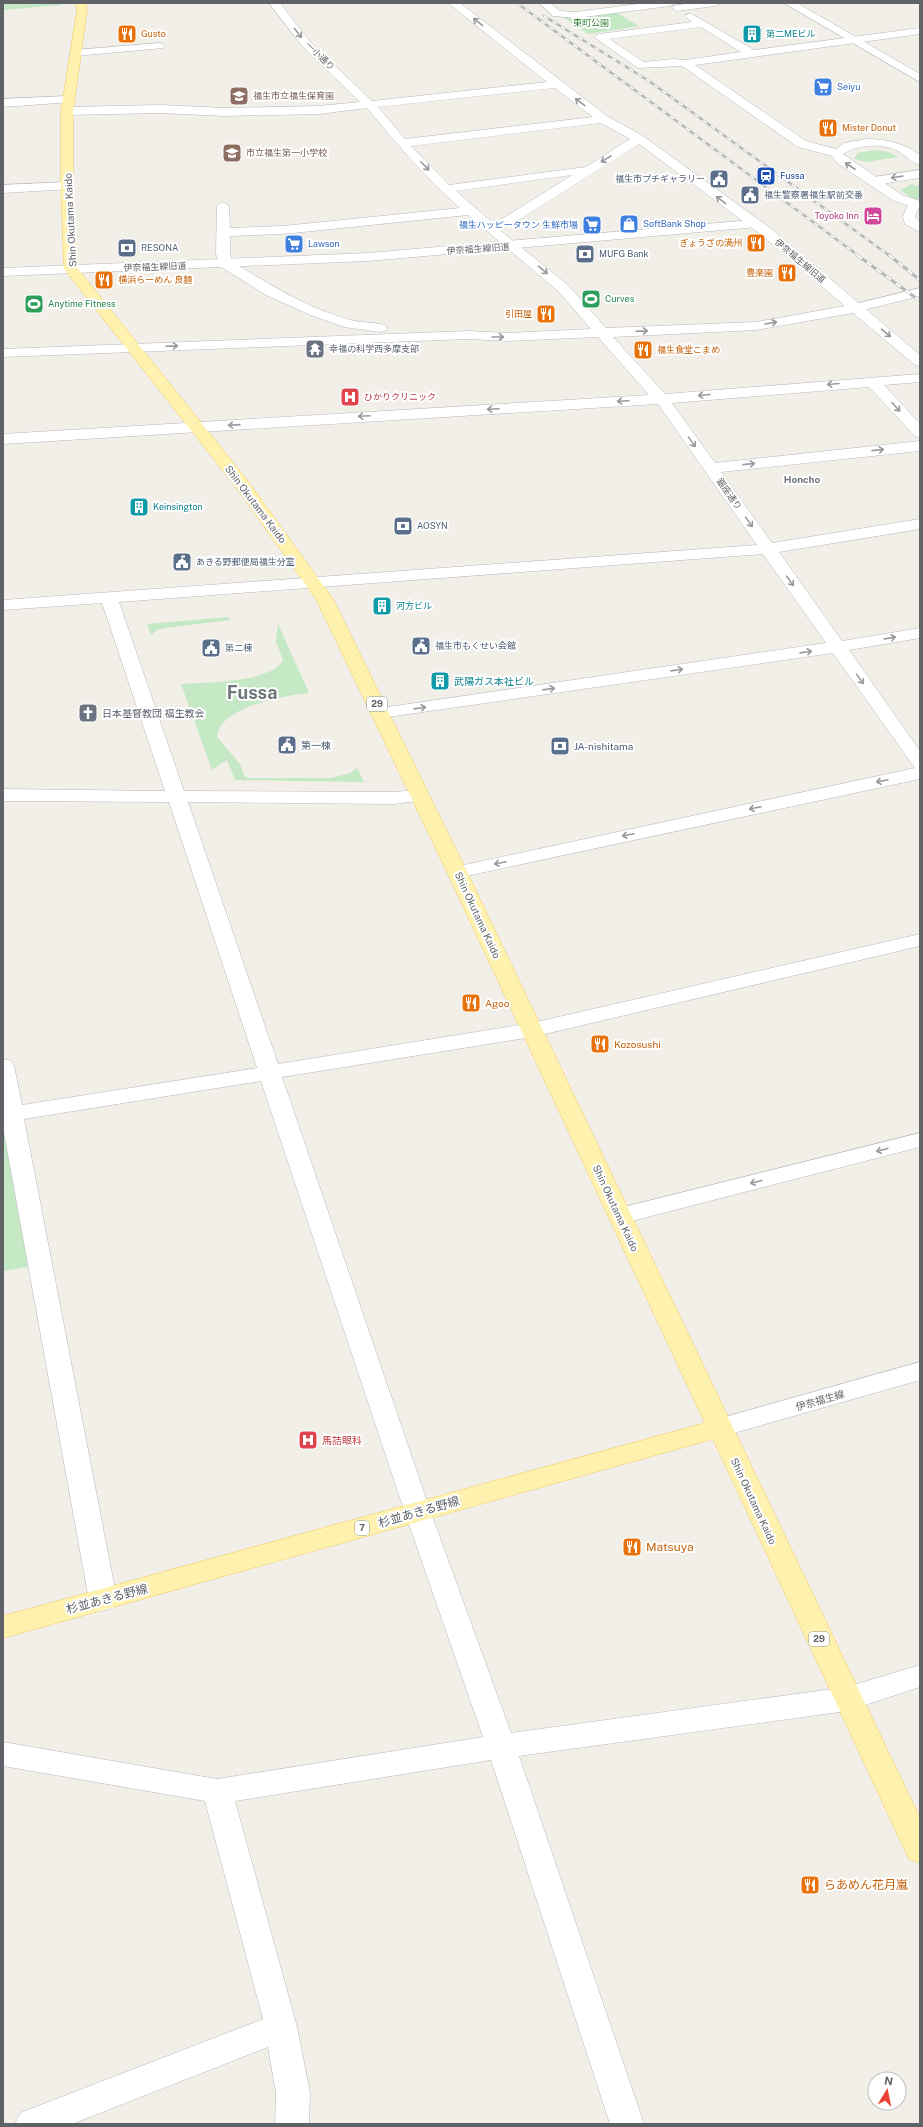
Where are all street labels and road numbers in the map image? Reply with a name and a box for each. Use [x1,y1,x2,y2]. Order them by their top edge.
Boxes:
street label: 一小通り [304,39,337,72]
street label: Shin Okutama Kaido [62,172,78,267]
street label: 伊奈福生線旧道 [772,236,828,285]
street label: 伊奈福生線旧道 [445,241,510,256]
street label: 伊奈福生線旧道 [122,260,187,273]
street label: Shin Okutama Kaido [223,463,289,545]
street label: 銀座通り [715,476,744,512]
road number: 29 [367,697,387,711]
street label: Shin Okutama Kaido [453,870,503,961]
street label: Shin Okutama Kaido [591,1163,641,1254]
street label: 伊奈福生線 [794,1387,846,1413]
street label: Shin Okutama Kaido [729,1456,779,1547]
street label: 杉並あきる野線 [377,1494,461,1530]
road number: 7 [355,1521,369,1535]
street label: 杉並あきる野線 [65,1581,149,1617]
road number: 29 [809,1632,829,1646]

